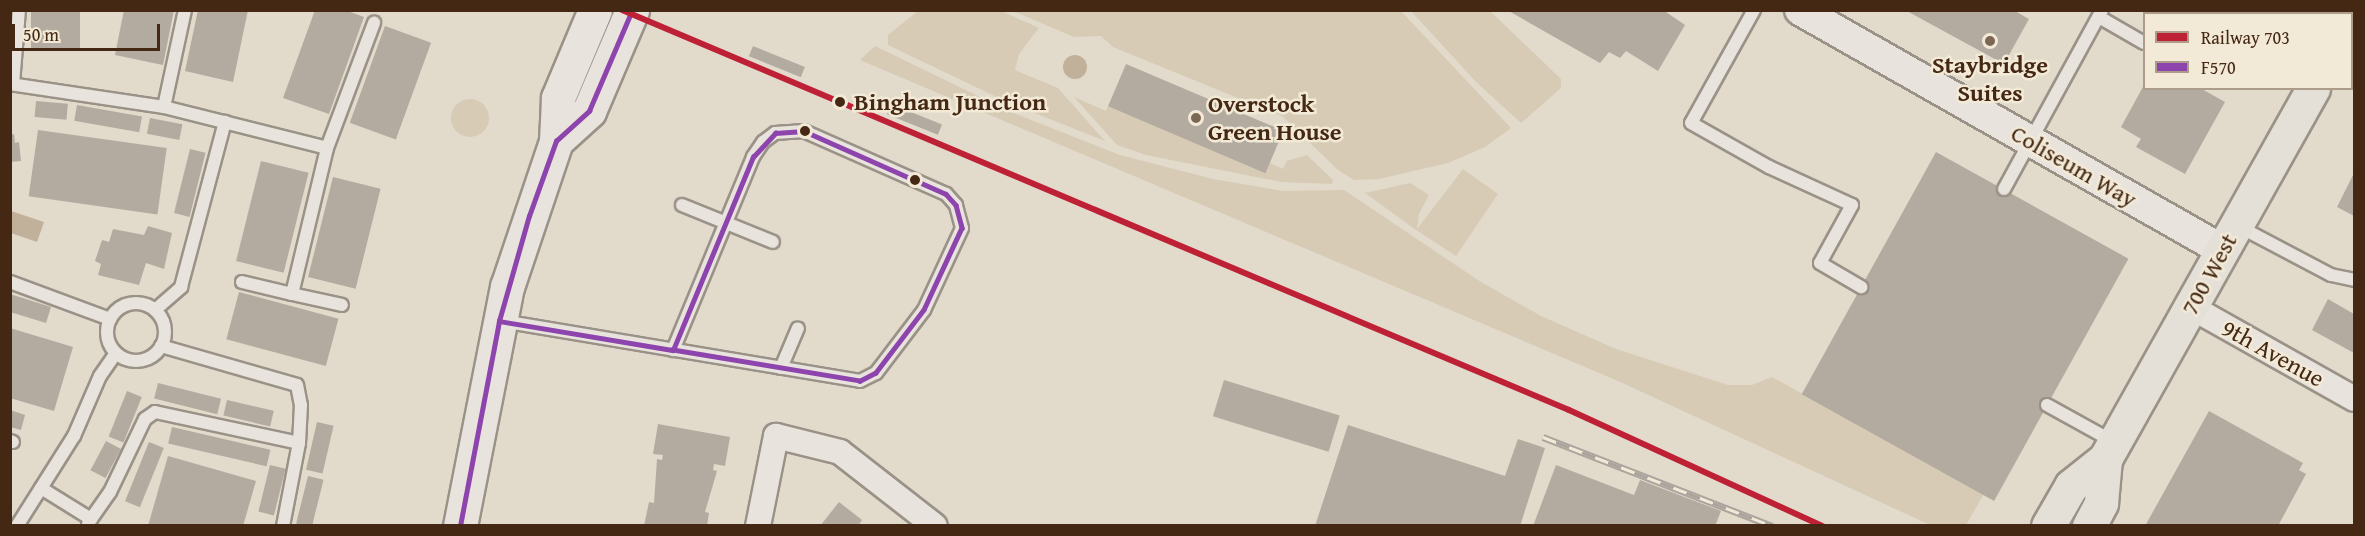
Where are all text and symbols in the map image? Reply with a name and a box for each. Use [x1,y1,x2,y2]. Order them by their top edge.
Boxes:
scale bar [15,12,164,50]
legend [2143,12,2353,90]
text: 50 m [23,21,59,48]
text: Railway 703 [2201,24,2290,51]
marker: Staybridge Suites [1983,34,1997,48]
place label: Staybridge Suites [1932,51,2048,107]
text: F570 [2201,54,2236,81]
place label: Bingham Junction [854,88,1046,116]
place label: Overstock Green House [1208,90,1342,146]
marker: Bingham Junction [831,93,849,111]
marker: Overstock Green House [1189,111,1203,125]
street label: Coliseum Way [2006,118,2142,214]
unlabelled marker [799,125,811,137]
unlabelled marker [909,174,921,186]
street label: 700 West [2175,228,2243,320]
street label: 9th Avenue [2217,313,2329,393]

